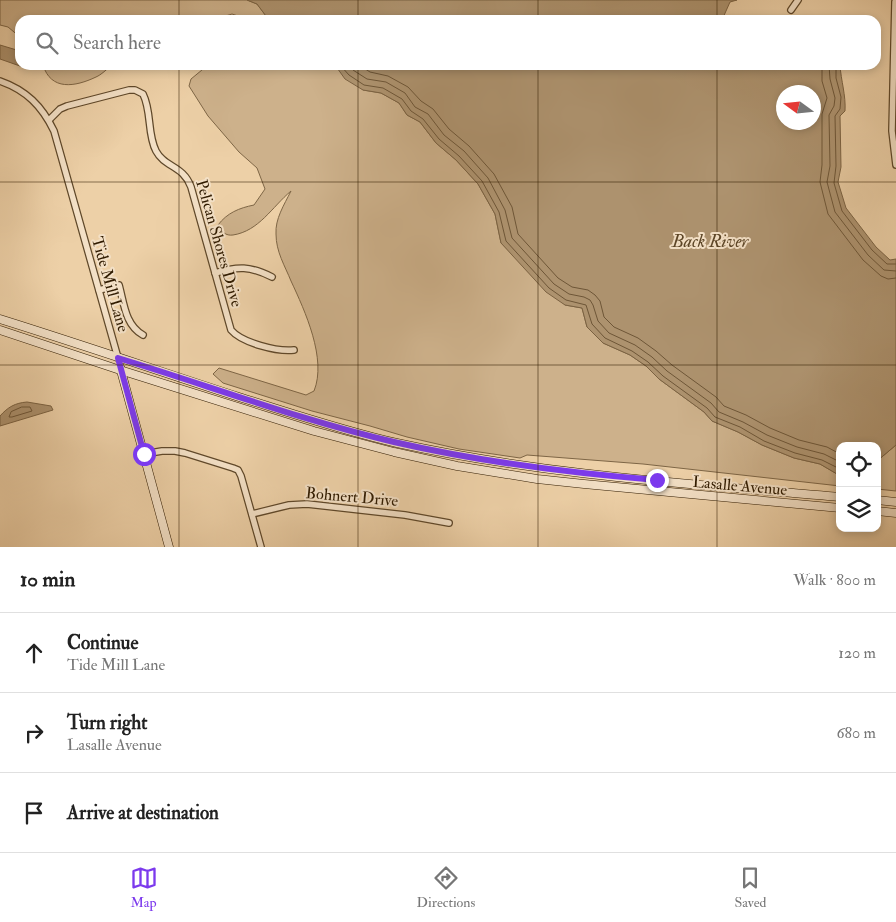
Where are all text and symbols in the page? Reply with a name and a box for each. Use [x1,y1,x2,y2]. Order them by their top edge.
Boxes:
search box [15,15,881,70]
icon: search [33,29,61,57]
text: Search here [73,31,161,55]
north arrow [776,85,821,130]
street label: Pelican Shores Drive [191,177,247,310]
water label: Back River [671,230,749,253]
street label: Tide Mill Lane [87,234,133,335]
map controls [836,442,881,532]
button: locate [836,442,881,487]
route start [133,443,156,466]
route end [646,469,669,492]
street label: Lasalle Avenue [692,472,788,500]
street label: Bohnert Drive [305,483,399,511]
button: layers [836,487,881,532]
text: 10 min [20,566,75,593]
text: Walk · 800 m [793,570,876,590]
text: Continue [67,631,138,655]
icon: ahead [20,639,48,667]
text: 120 m [838,643,876,663]
text: Tide Mill Lane [67,655,165,675]
text: Turn right [67,711,147,735]
icon: right [20,719,48,747]
text: 680 m [836,723,876,743]
text: Lasalle Avenue [67,735,162,755]
icon: arrive [20,799,48,827]
text: Arrive at destination [67,801,219,825]
tab: Map [130,864,158,911]
tab: Directions [417,864,475,911]
tab: Saved [734,864,766,911]

